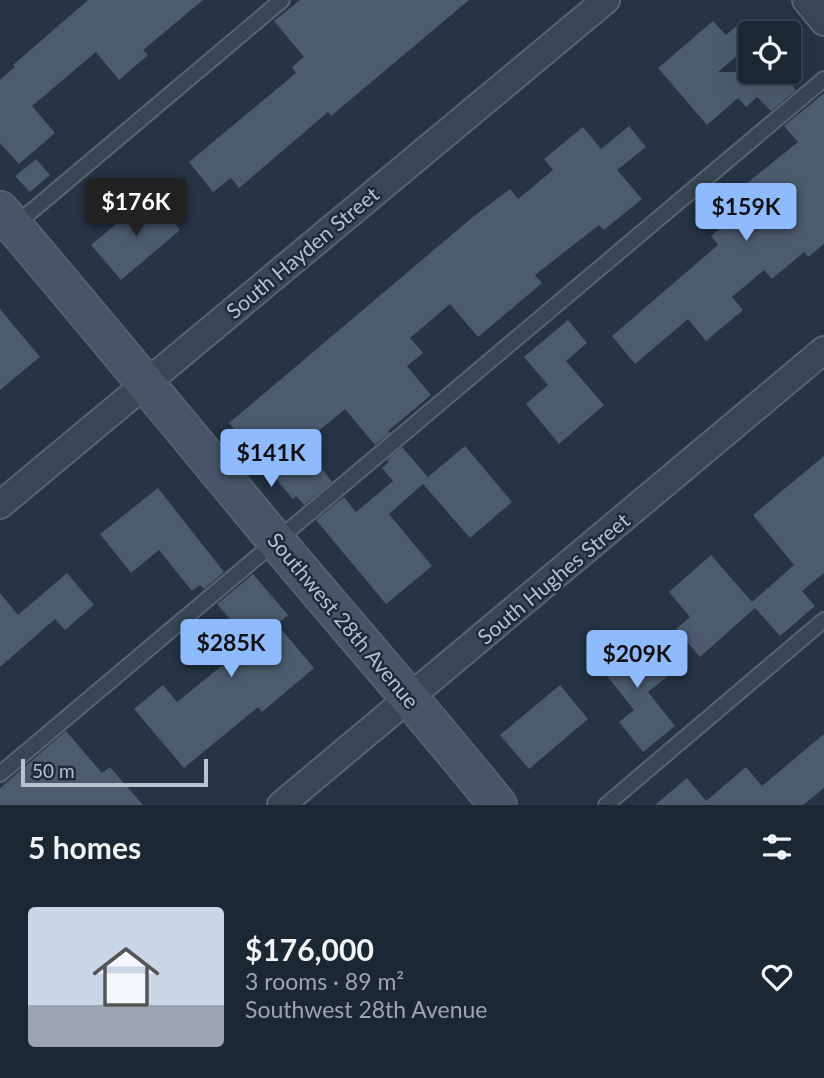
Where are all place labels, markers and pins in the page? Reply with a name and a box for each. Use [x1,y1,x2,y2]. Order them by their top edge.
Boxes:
pin: $176K [87,178,185,238]
pin: $159K [697,184,795,243]
pin: $141K [222,430,320,489]
pin: $285K [182,620,280,679]
pin: $209K [588,630,686,690]

